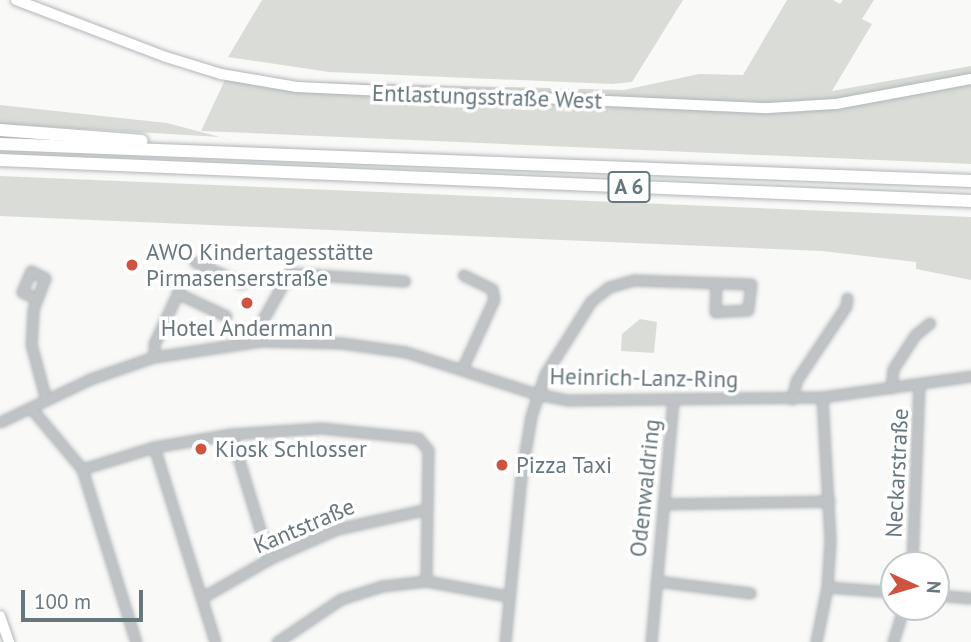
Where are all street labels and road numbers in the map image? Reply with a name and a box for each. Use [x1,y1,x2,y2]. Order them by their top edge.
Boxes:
street label: Entlastungsstraße West [371,79,603,115]
road number: A 6 [606,170,652,204]
street label: Heinrich-Lanz-Ring [549,363,739,393]
street label: Neckarstraße [880,408,914,538]
street label: Odenwaldring [624,418,666,558]
street label: Kantstraße [249,492,359,560]

